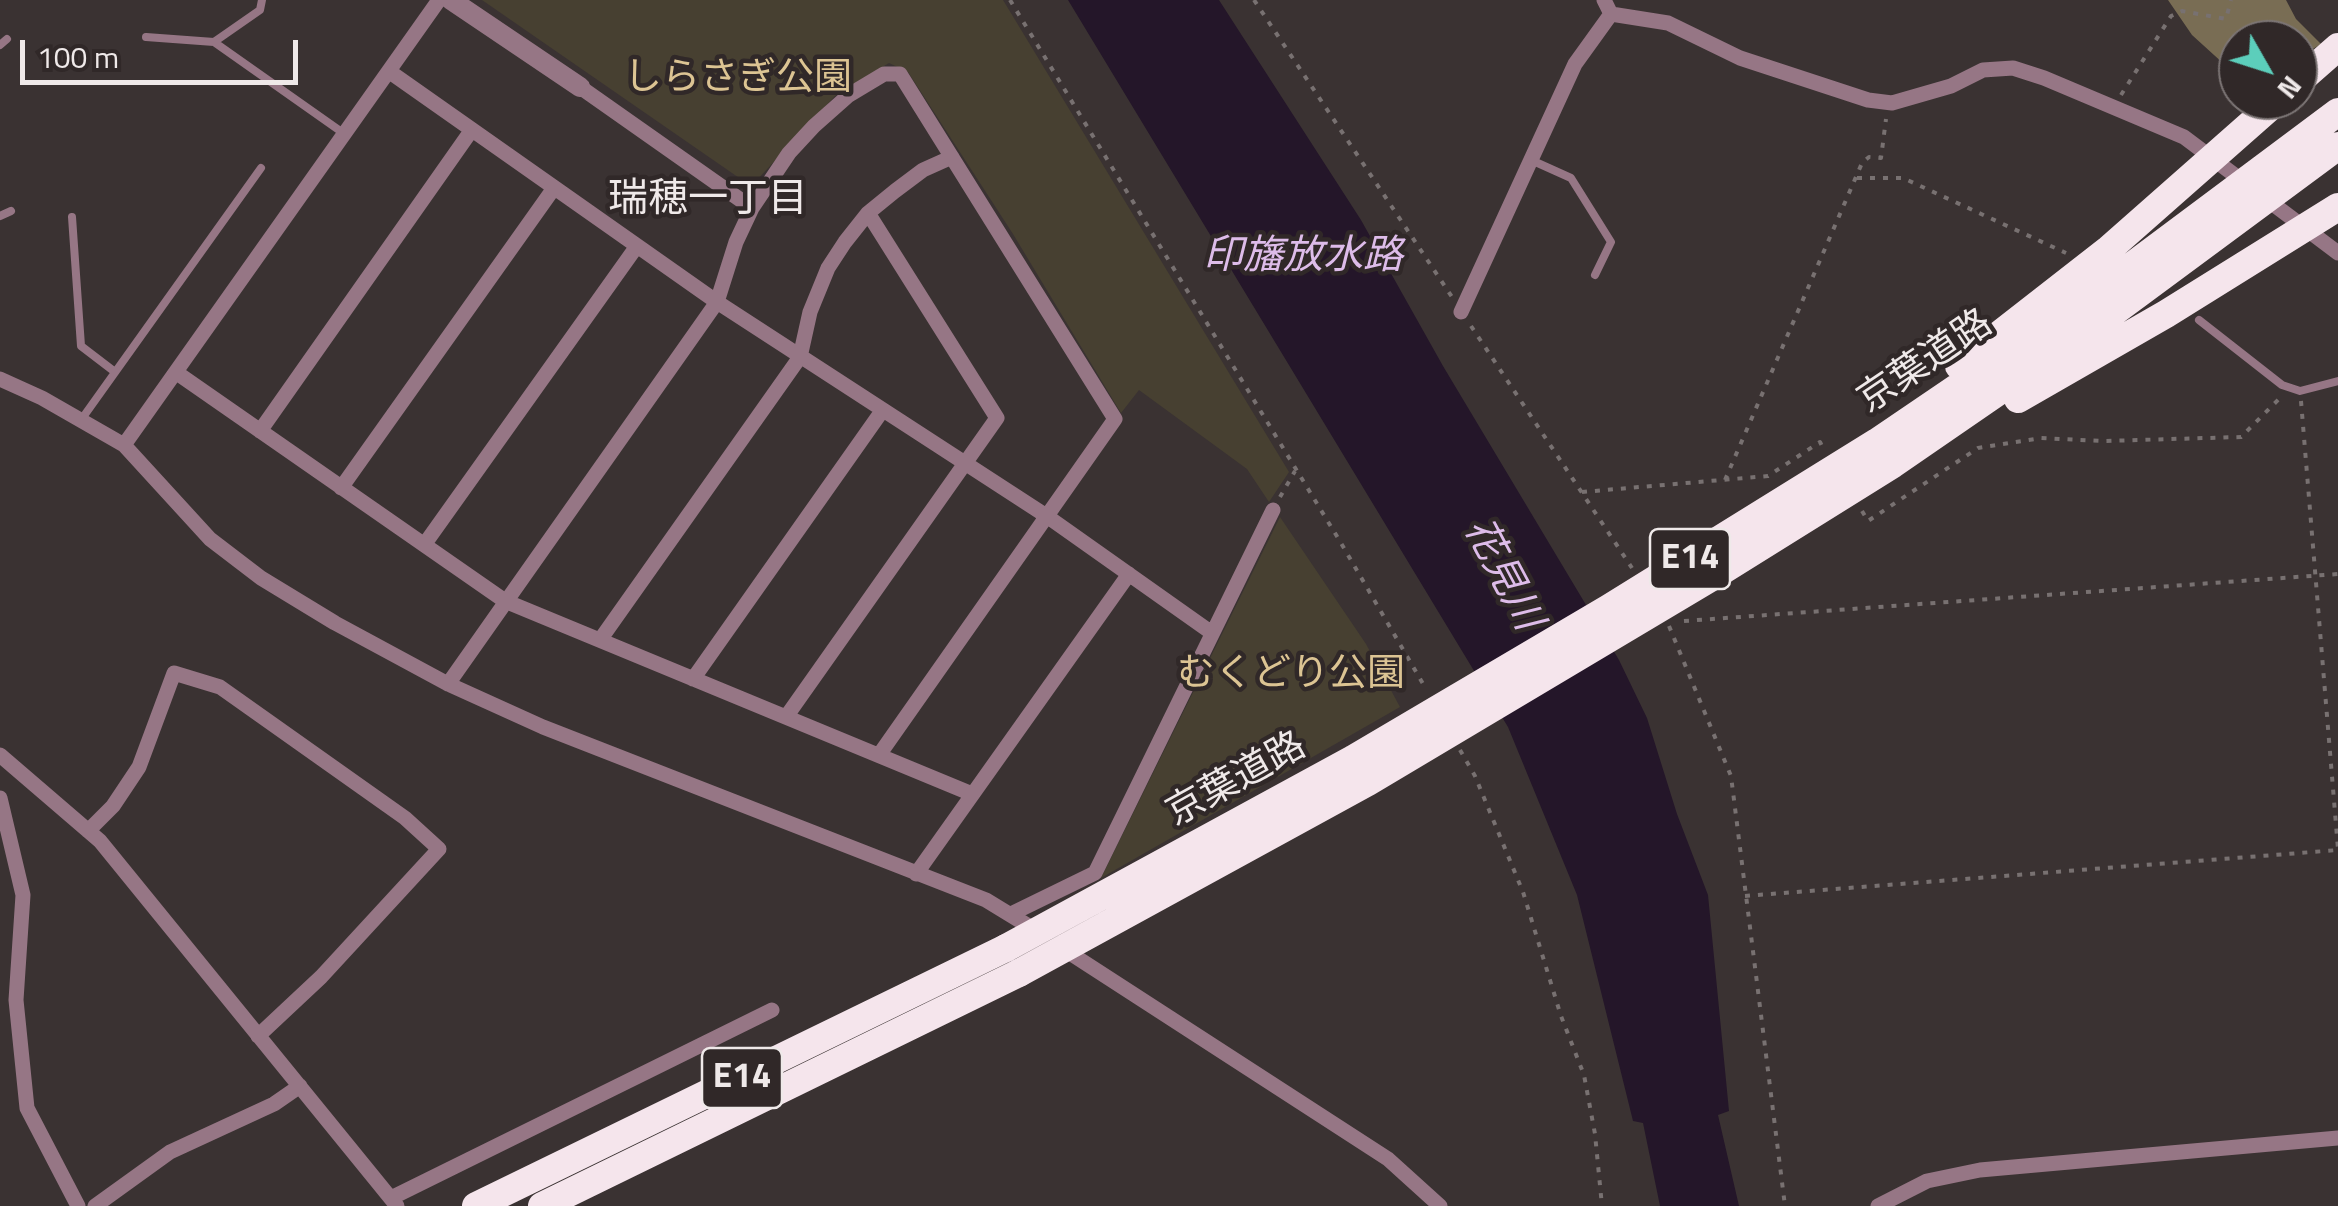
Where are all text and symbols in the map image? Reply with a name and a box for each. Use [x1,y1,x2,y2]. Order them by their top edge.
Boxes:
scale bar [25,20,302,82]
north arrow [2218,20,2318,120]
text: 100 m [37,34,119,80]
park label: しらさぎ公園 [624,57,852,103]
text: N [2267,67,2313,109]
district label: 瑞穂一丁目 [608,177,808,225]
water label: 印旛放水路 [1203,234,1403,282]
street label: 京葉道路 [1850,302,2002,424]
water label: 花見川 [1452,511,1550,639]
road number: E14 [1650,529,1730,589]
park label: むくどり公園 [1177,653,1405,699]
street label: 京葉道路 [1159,724,1315,838]
road number: E14 [702,1048,782,1108]

